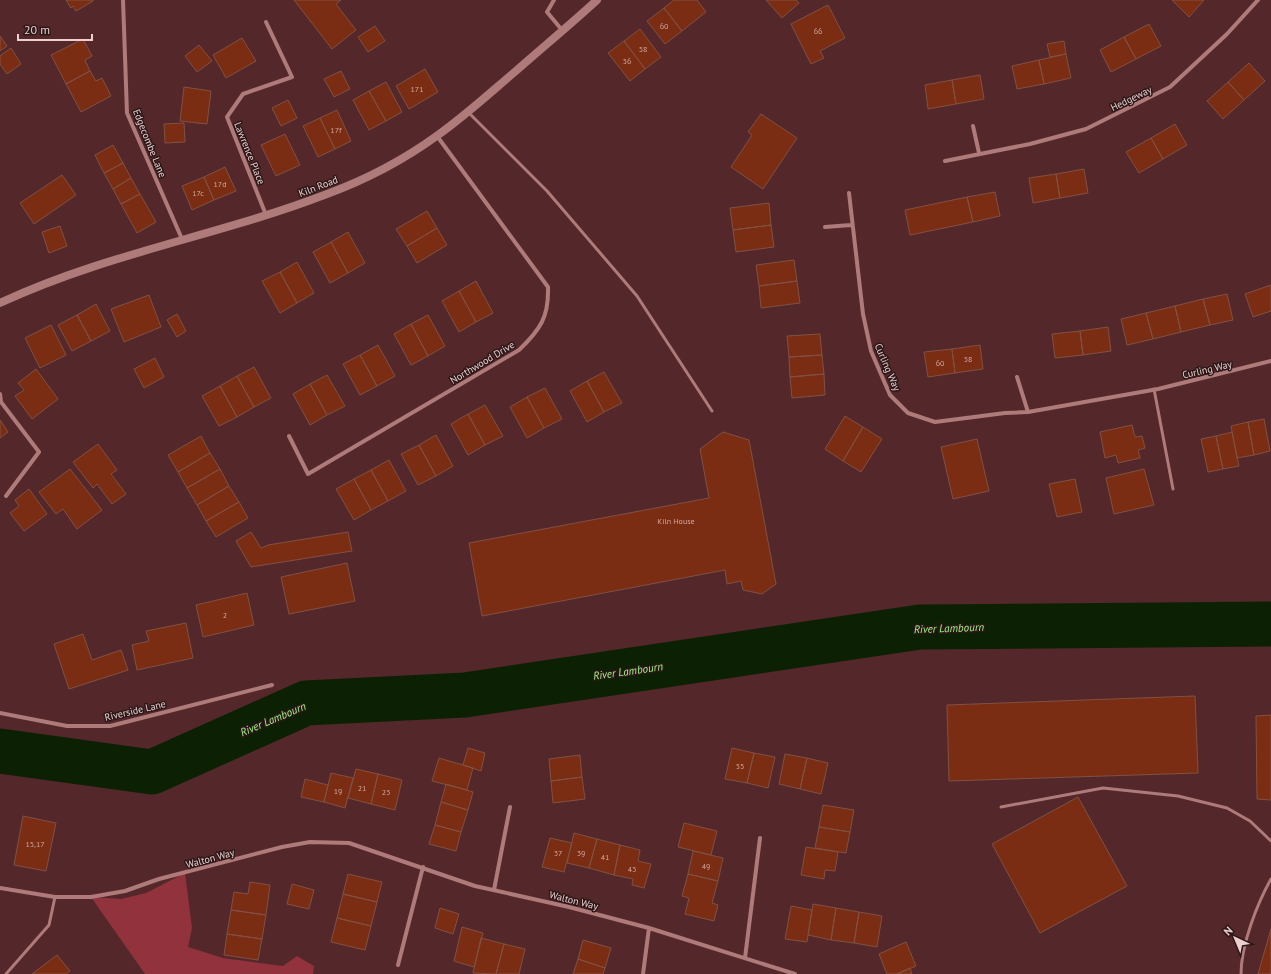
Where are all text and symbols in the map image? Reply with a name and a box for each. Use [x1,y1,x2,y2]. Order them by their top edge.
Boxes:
scale bar [18,16,92,42]
house number: 60 [660,21,669,31]
text: 20 m [24,22,50,37]
house number: 66 [814,26,822,36]
house number: 58 [639,44,647,54]
house number: 56 [623,56,631,66]
street label: Hedgeway [1108,83,1154,114]
house number: 171 [410,84,424,94]
street label: Edgecombe Lane [130,107,169,179]
street label: Lawrence Place [231,120,268,186]
house number: 17f [330,125,342,135]
street label: Kiln Road [297,173,340,200]
house number: 17d [213,179,227,189]
house number: 17c [192,188,204,198]
street label: Northwood Drive [448,338,517,387]
street label: Curling Way [872,341,904,393]
house number: 58 [964,354,972,364]
street label: Curling Way [1181,357,1234,382]
house number: 60 [936,358,945,368]
house number: Kiln House [657,516,695,526]
house number: 2 [223,610,227,620]
water label: River Lambourn [914,620,985,636]
water label: River Lambourn [592,659,664,683]
street label: Riverside Lane [103,697,167,724]
water label: River Lambourn [238,699,308,739]
house number: 55 [736,761,744,771]
house number: 21 [358,783,366,793]
house number: 19 [334,786,342,796]
house number: 23 [382,787,390,797]
house number: 15,17 [25,839,45,849]
street label: Walton Way [184,846,236,871]
house number: 37 [554,848,562,858]
house number: 39 [577,848,585,858]
house number: 41 [601,852,609,862]
house number: 49 [702,861,710,871]
house number: 43 [628,864,636,874]
street label: Walton Way [548,888,600,913]
north arrow [1215,918,1255,958]
text: N [1221,923,1236,938]

